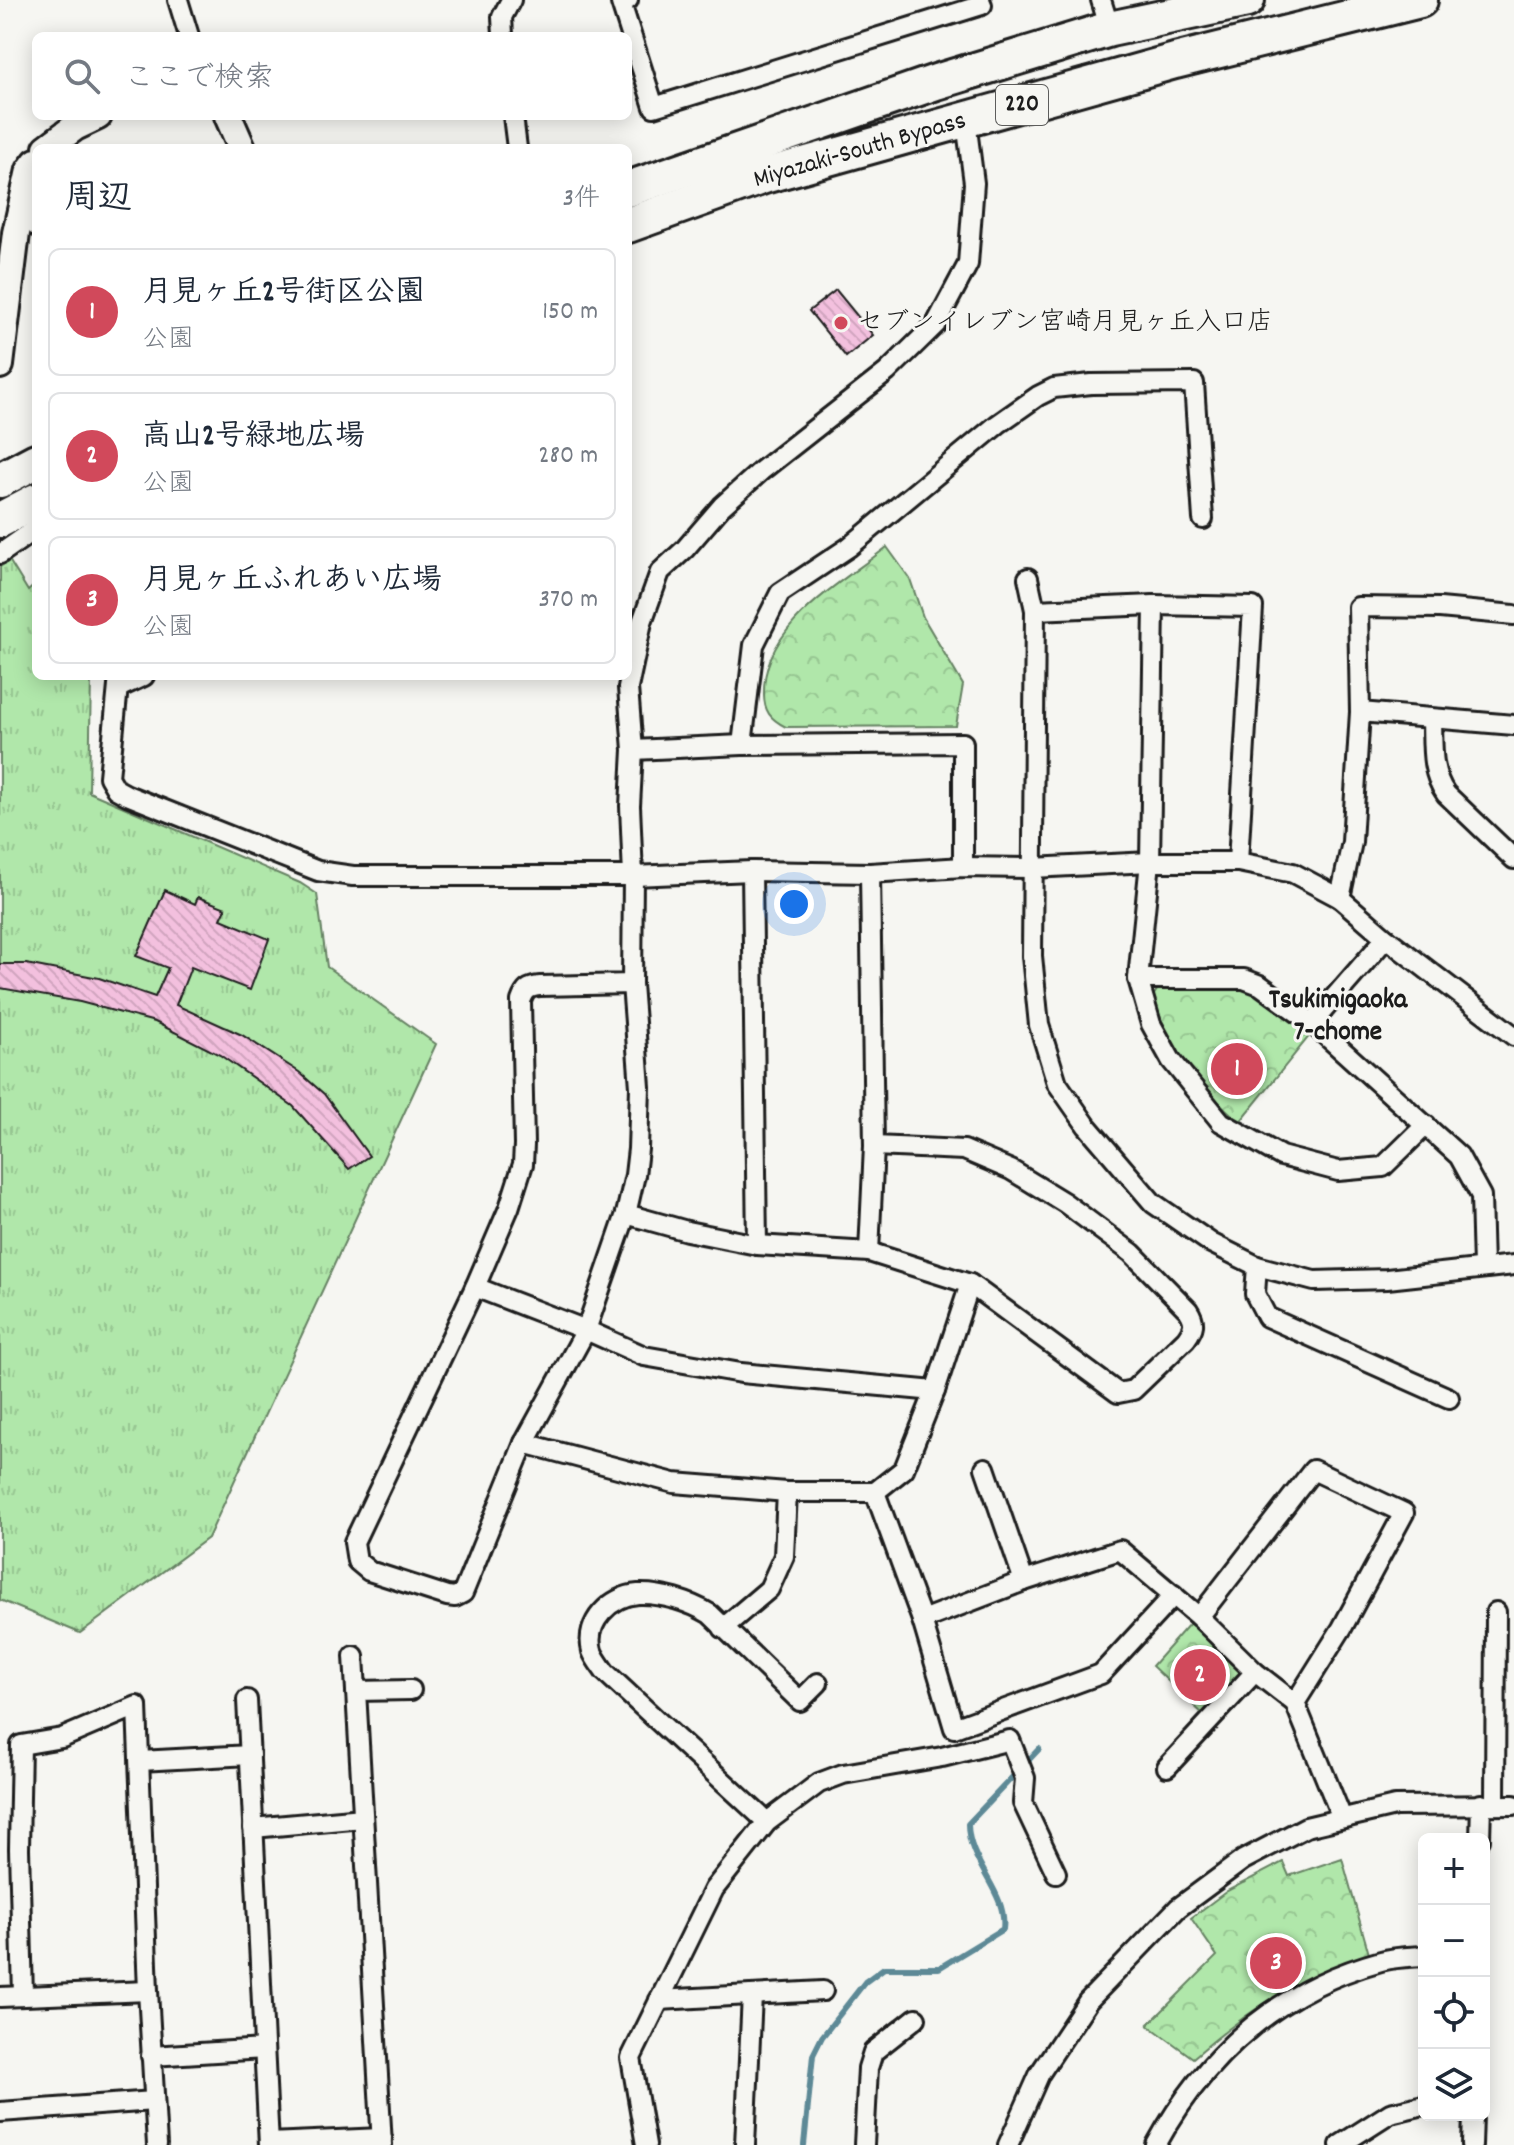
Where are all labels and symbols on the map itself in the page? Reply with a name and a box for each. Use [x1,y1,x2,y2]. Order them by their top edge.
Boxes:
road number: 220 [996,85,1048,125]
street label: Miyazaki-South Bypass [749,103,971,199]
place label: セブンイレブン宮崎月見ヶ丘入口店 [857,305,1273,342]
marker: セブンイレブン宮崎月見ヶ丘入口店 [832,314,850,332]
your location [774,884,814,924]
district label: Tsukimigaoka 7-chome [1269,982,1408,1054]
pin: 1 [1211,1039,1263,1099]
pin: 2 [1174,1645,1226,1705]
pin: 3 [1250,1933,1302,1993]

